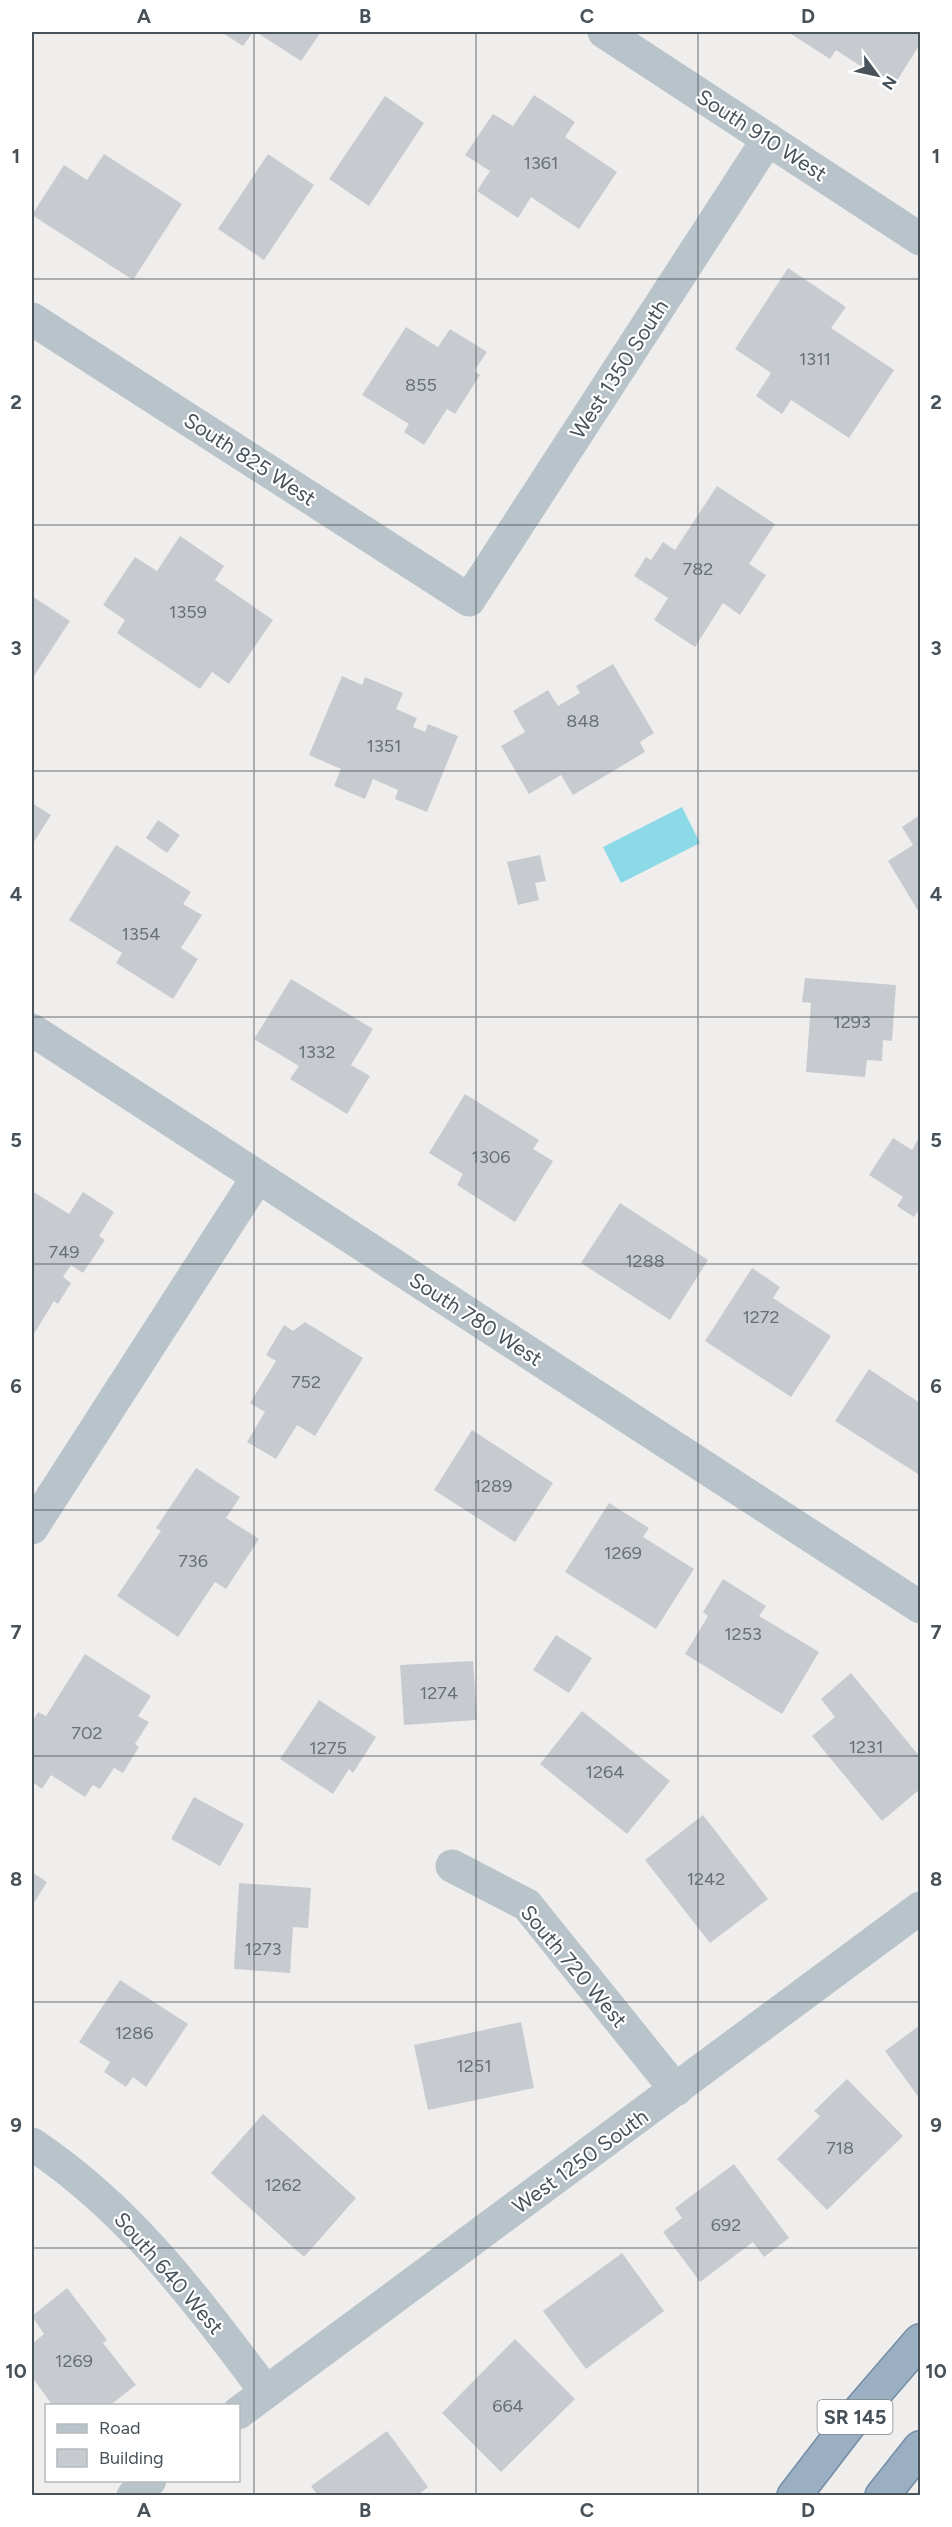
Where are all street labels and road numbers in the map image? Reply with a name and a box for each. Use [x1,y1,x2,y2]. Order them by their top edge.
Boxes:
street label: South 910 West [693,84,831,186]
street label: West 1350 South [565,295,673,443]
street label: South 825 West [179,407,321,511]
street label: South 780 West [405,1267,547,1371]
street label: South 720 West [516,1900,632,2032]
street label: West 1250 South [507,2103,653,2219]
street label: South 640 West [109,2207,229,2339]
road number: SR 145 [818,2400,892,2434]

